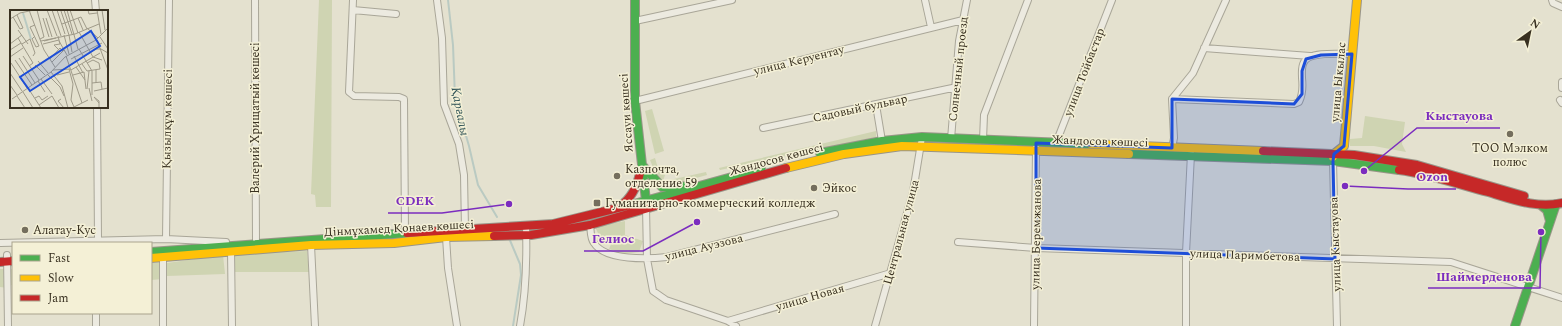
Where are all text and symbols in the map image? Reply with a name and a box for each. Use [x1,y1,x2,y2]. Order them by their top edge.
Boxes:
inset map [10,10,108,108]
north arrow [1510,12,1550,52]
text: N [1527,14,1544,34]
street label: Солнечный проезд [944,16,973,122]
street label: улица Тойбастар [1059,25,1110,120]
street label: улица Керуентау [751,40,847,81]
street label: улица Ыкылас [1325,41,1351,124]
street label: Валерий Хрищатый көшесі [246,42,265,194]
street label: Қызылқұм көшесі [157,69,178,169]
street label: Яссауи көшесі [614,72,639,153]
water label: Қарғалы [445,85,475,138]
street label: Садовый бульвар [811,89,909,128]
callout: Кыстауова [1417,103,1500,128]
text: Кыстауова [1425,106,1493,126]
marker: ТОО Мэлком полюс [1505,129,1515,139]
street label: Жандосов көшесі [1051,130,1149,153]
street label: Жандосов көшесі [727,138,826,181]
place label: ТОО Мэлком полюс [1472,139,1548,172]
place label: Казпочта, отделение 59 [625,160,697,193]
callout: Ozon [1408,164,1456,189]
text: Ozon [1416,167,1448,187]
marker: Казпочта, отделение 59 [612,171,622,181]
street label: Центральная улица [878,177,925,287]
street label: улица Беремжанова [1026,178,1047,291]
place label: Эйкос [822,179,857,198]
marker: Эйкос [809,183,819,193]
callout: CDEK [388,188,442,213]
text: CDEK [396,191,434,211]
place label: Гуманитарно-коммерческий колледж [605,194,816,213]
street label: улица Кыстауова [1324,196,1347,293]
marker: Гуманитарно-коммерческий колледж [592,198,602,208]
street label: Дінмұхамед Қонаев көшесі [324,215,475,242]
place label: Алатау-Кус [33,221,96,240]
marker: Алатау-Кус [20,225,30,235]
callout: Гелиос [584,226,643,251]
text: Гелиос [592,229,634,249]
street label: улица Ауэзова [662,229,745,267]
legend [12,242,152,314]
street label: улица Паримбетова [1189,244,1300,267]
text: Fast [48,249,70,268]
callout: Шаймерденова [1428,263,1540,288]
text: Шаймерденова [1436,267,1532,287]
text: Slow [48,269,74,288]
street label: улица Новая [773,279,846,317]
text: Jam [48,289,69,308]

